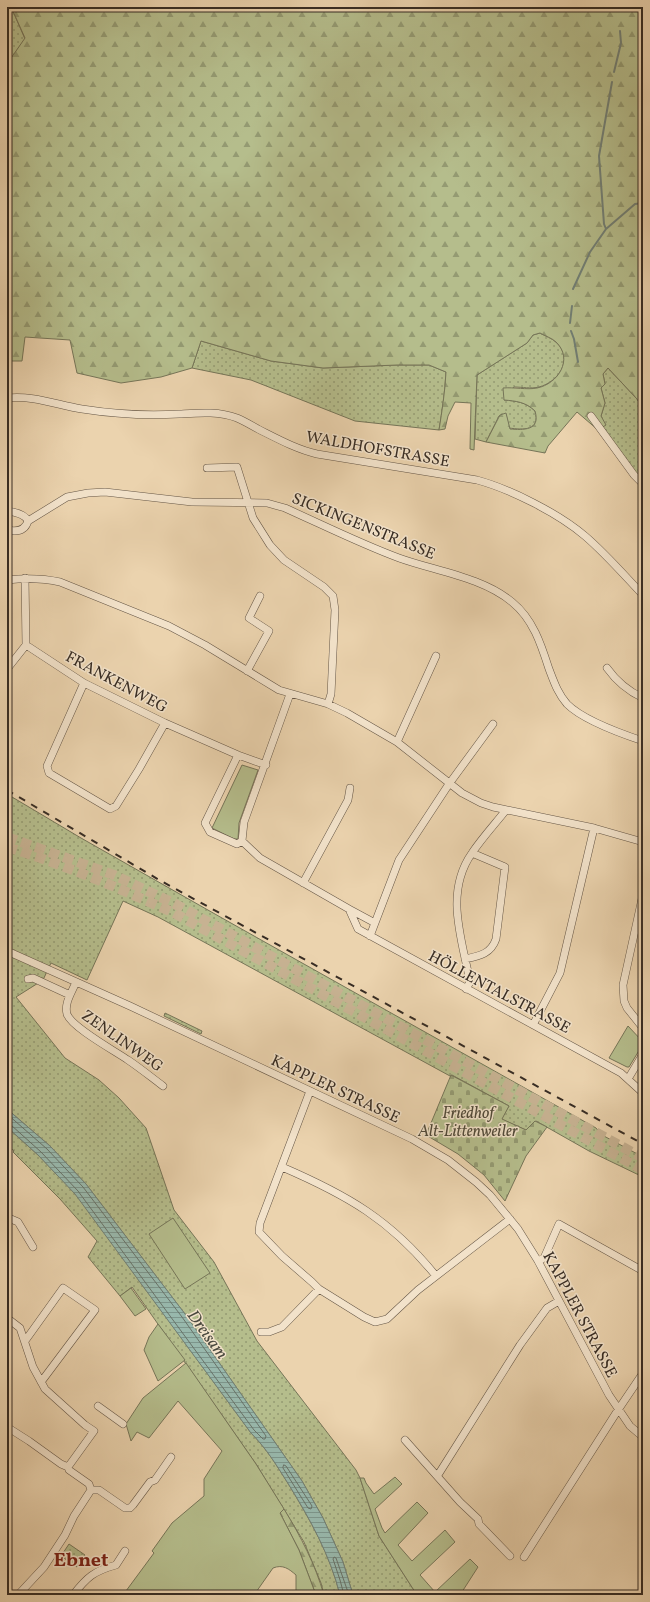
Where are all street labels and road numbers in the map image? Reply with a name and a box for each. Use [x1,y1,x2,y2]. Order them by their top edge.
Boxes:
street label: WALDHOFSTRASSE [304,426,451,473]
street label: SICKINGENSTRASSE [288,488,438,566]
street label: FRANKENWEG [61,647,171,719]
street label: HÖLLENTALSTRASSE [424,946,574,1040]
street label: ZENLINWEG [76,1005,167,1078]
street label: KAPPLER STRASSE [267,1050,403,1129]
street label: KAPPLER STRASSE [537,1248,622,1382]

